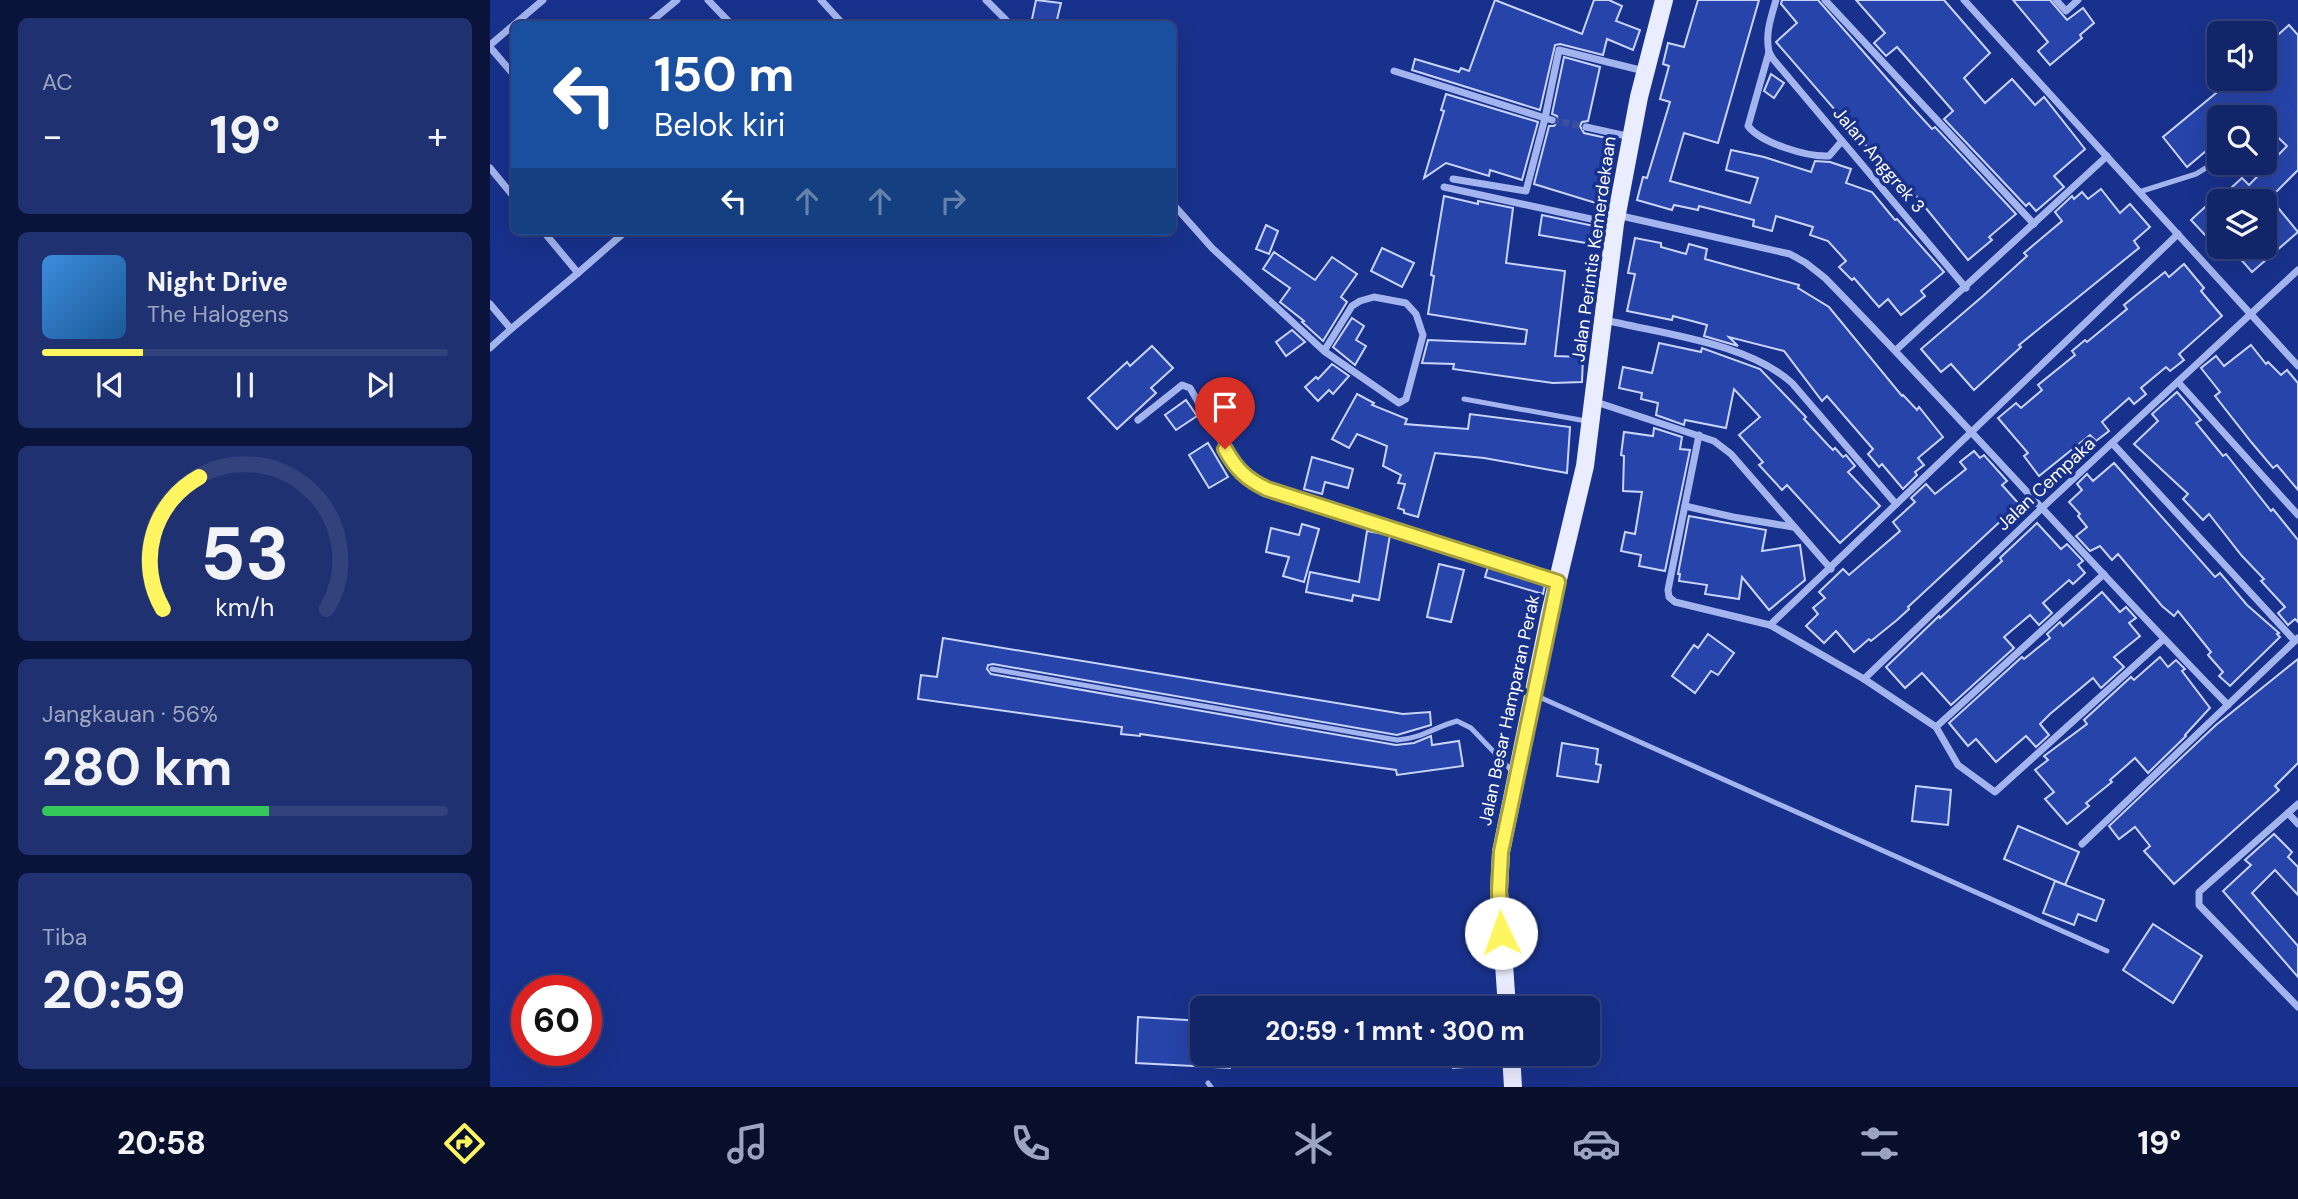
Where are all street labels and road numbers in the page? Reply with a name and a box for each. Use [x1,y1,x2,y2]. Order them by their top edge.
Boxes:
street label: Jalan Anggrek 3 [1828,102,1930,218]
street label: Jalan Perintis Kemerdekaan [1566,135,1622,363]
street label: Jalan Cempaka [1991,432,2101,536]
street label: Jalan Besar Hamparan Perak [1473,592,1545,828]

